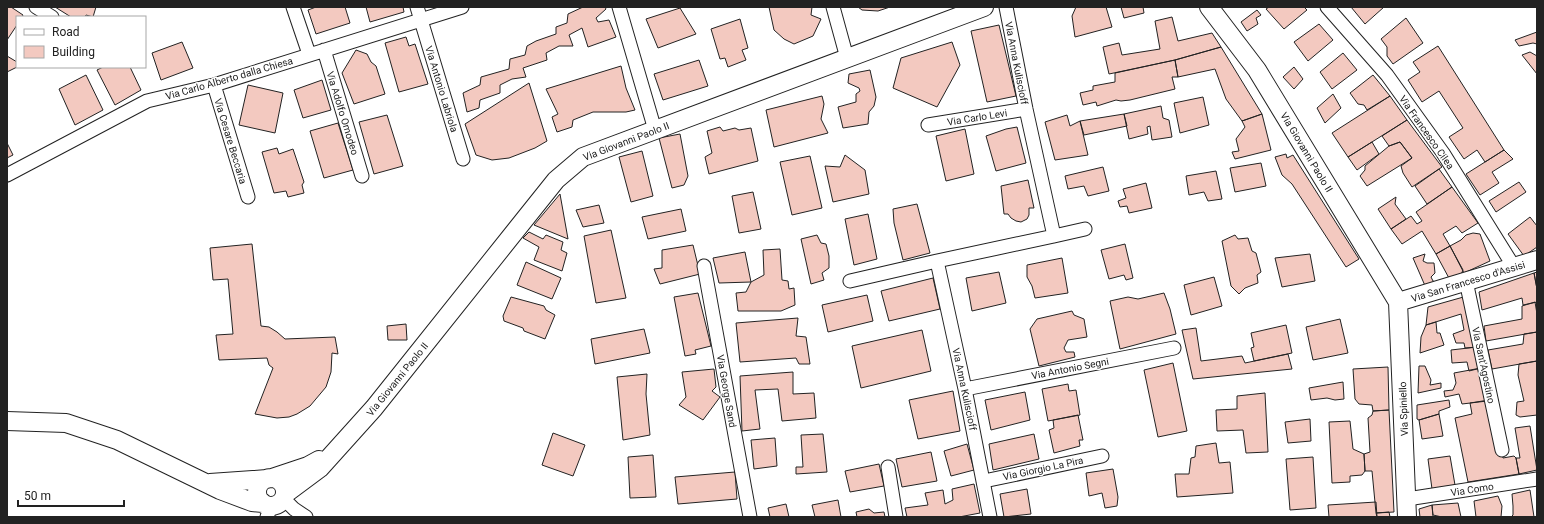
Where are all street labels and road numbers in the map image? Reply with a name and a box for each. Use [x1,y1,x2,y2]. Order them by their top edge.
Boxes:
street label: Via Anna Kuliscioff [1003,21,1030,106]
street label: Via Antonio Labriola [423,45,460,134]
street label: Via Carlo Alberto dalla Chiesa [164,55,294,102]
street label: Via Adolfo Omodeo [325,70,361,156]
street label: Via Francesco Cilea [1397,93,1456,171]
street label: Via Cesare Beccaria [212,97,249,185]
street label: Via Carlo Levi [946,107,1008,128]
street label: Via Giovanni Paolo II [1278,110,1335,194]
street label: Via Giovanni Paolo II [582,120,671,163]
street label: Via San Francesco d'Assisi [1410,259,1526,304]
street label: Via Sant'Agostino [1470,326,1497,405]
street label: Via Giovanni Paolo II [364,340,430,418]
street label: Via Anna Kuliscioff [950,347,979,432]
street label: Via George Sand [715,354,738,428]
street label: Via Antonio Segni [1030,356,1110,381]
street label: Via Spiniello [1397,381,1410,436]
street label: Via Giorgio La Pira [1002,455,1084,482]
street label: Via Como [1450,481,1495,498]

